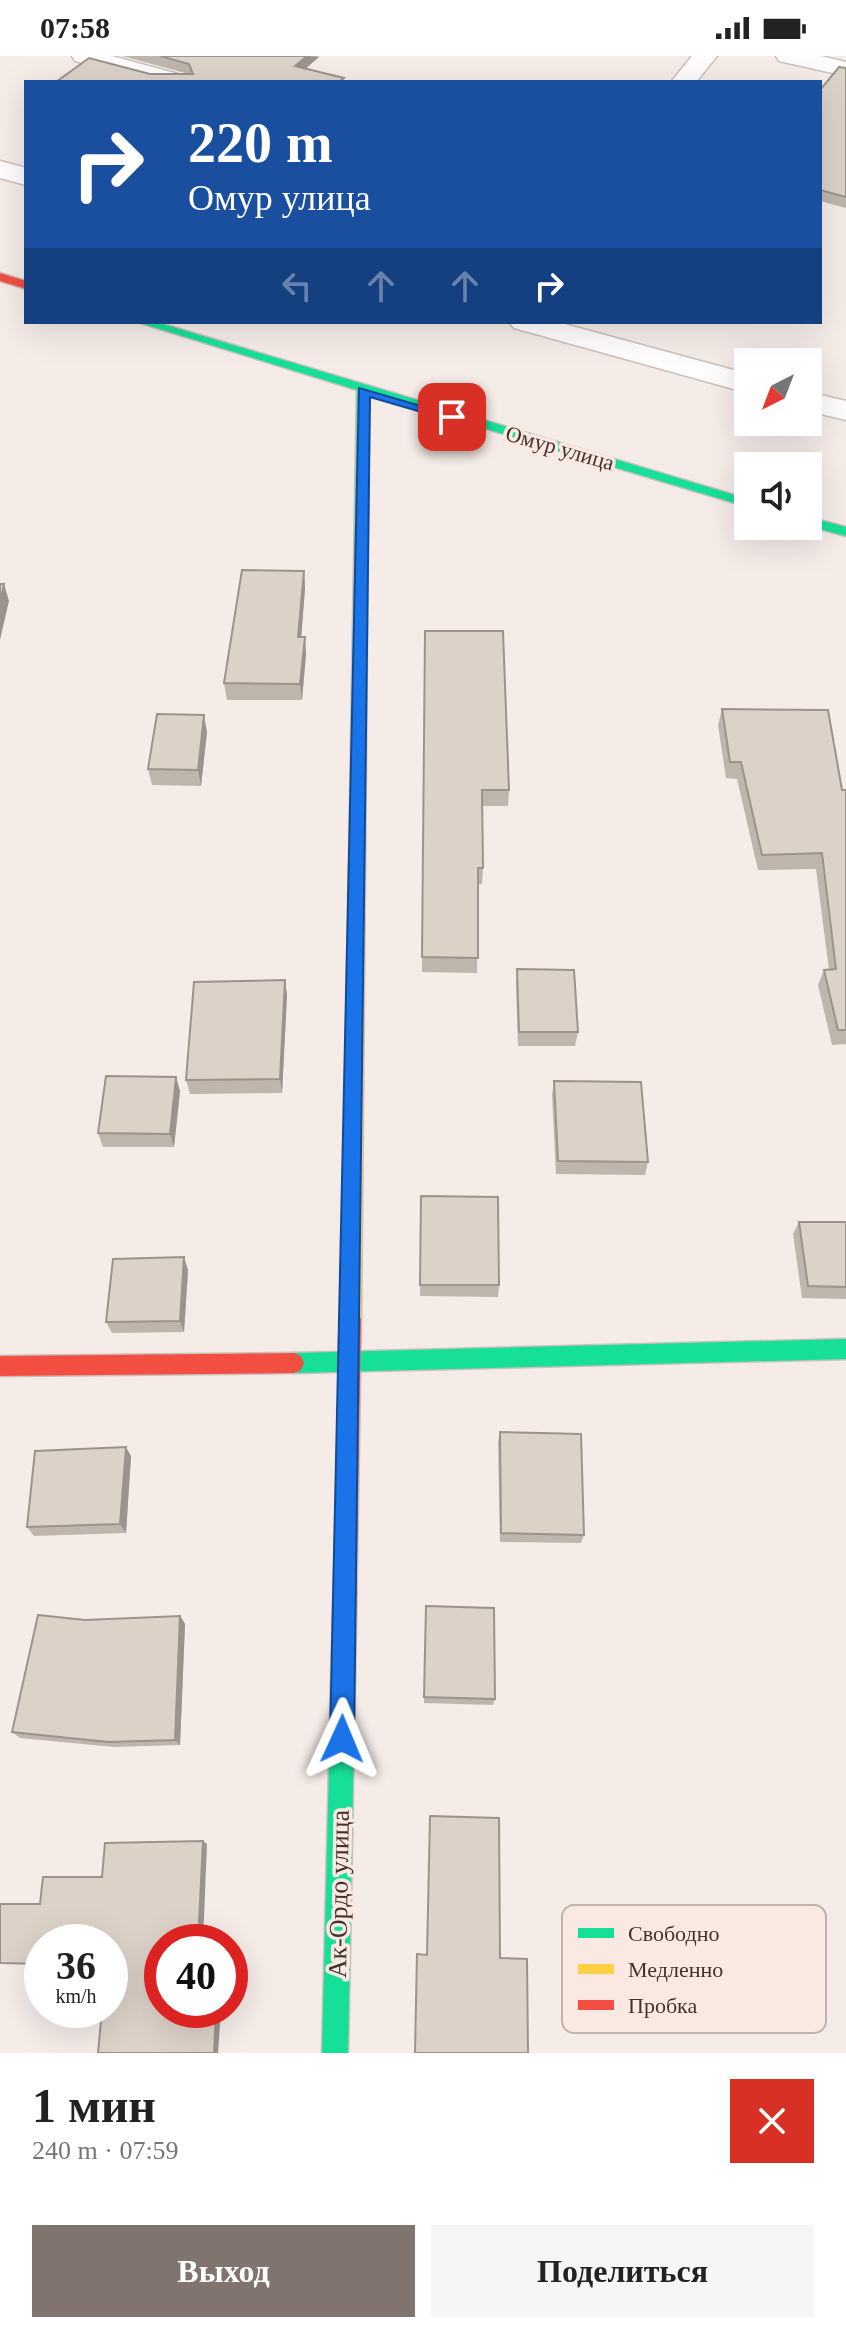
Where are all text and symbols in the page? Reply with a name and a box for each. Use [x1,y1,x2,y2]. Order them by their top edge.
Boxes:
text: 07:58 [40,11,110,44]
icon: right [56,112,160,216]
text: 220 m [188,112,333,174]
text: Омур улица [188,178,371,218]
icon: left [275,264,319,308]
icon: ahead [359,264,403,308]
icon: ahead [443,264,487,308]
icon: right [527,264,571,308]
north arrow [734,348,822,436]
map controls [734,348,822,540]
pin [418,383,486,451]
icon: arrive [430,395,474,439]
street label: Омур улица [503,421,617,475]
button: sound [734,452,822,540]
position arrow [300,1697,384,1781]
street label: Ак-Ордо улица [323,1809,355,1978]
legend [562,1905,826,2033]
text: Свободно [628,1921,719,1946]
speed limit sign: 40 [144,1924,248,2028]
text: 36 [56,1943,96,1988]
text: Медленно [628,1957,723,1982]
text: km/h [55,1985,97,2007]
text: Пробка [628,1993,697,2018]
text: 1 мин [32,2079,156,2132]
button: close [730,2079,814,2163]
text: 240 m · 07:59 [32,2136,179,2165]
button: Выход [32,2225,415,2317]
button: Поделиться [431,2225,814,2317]

